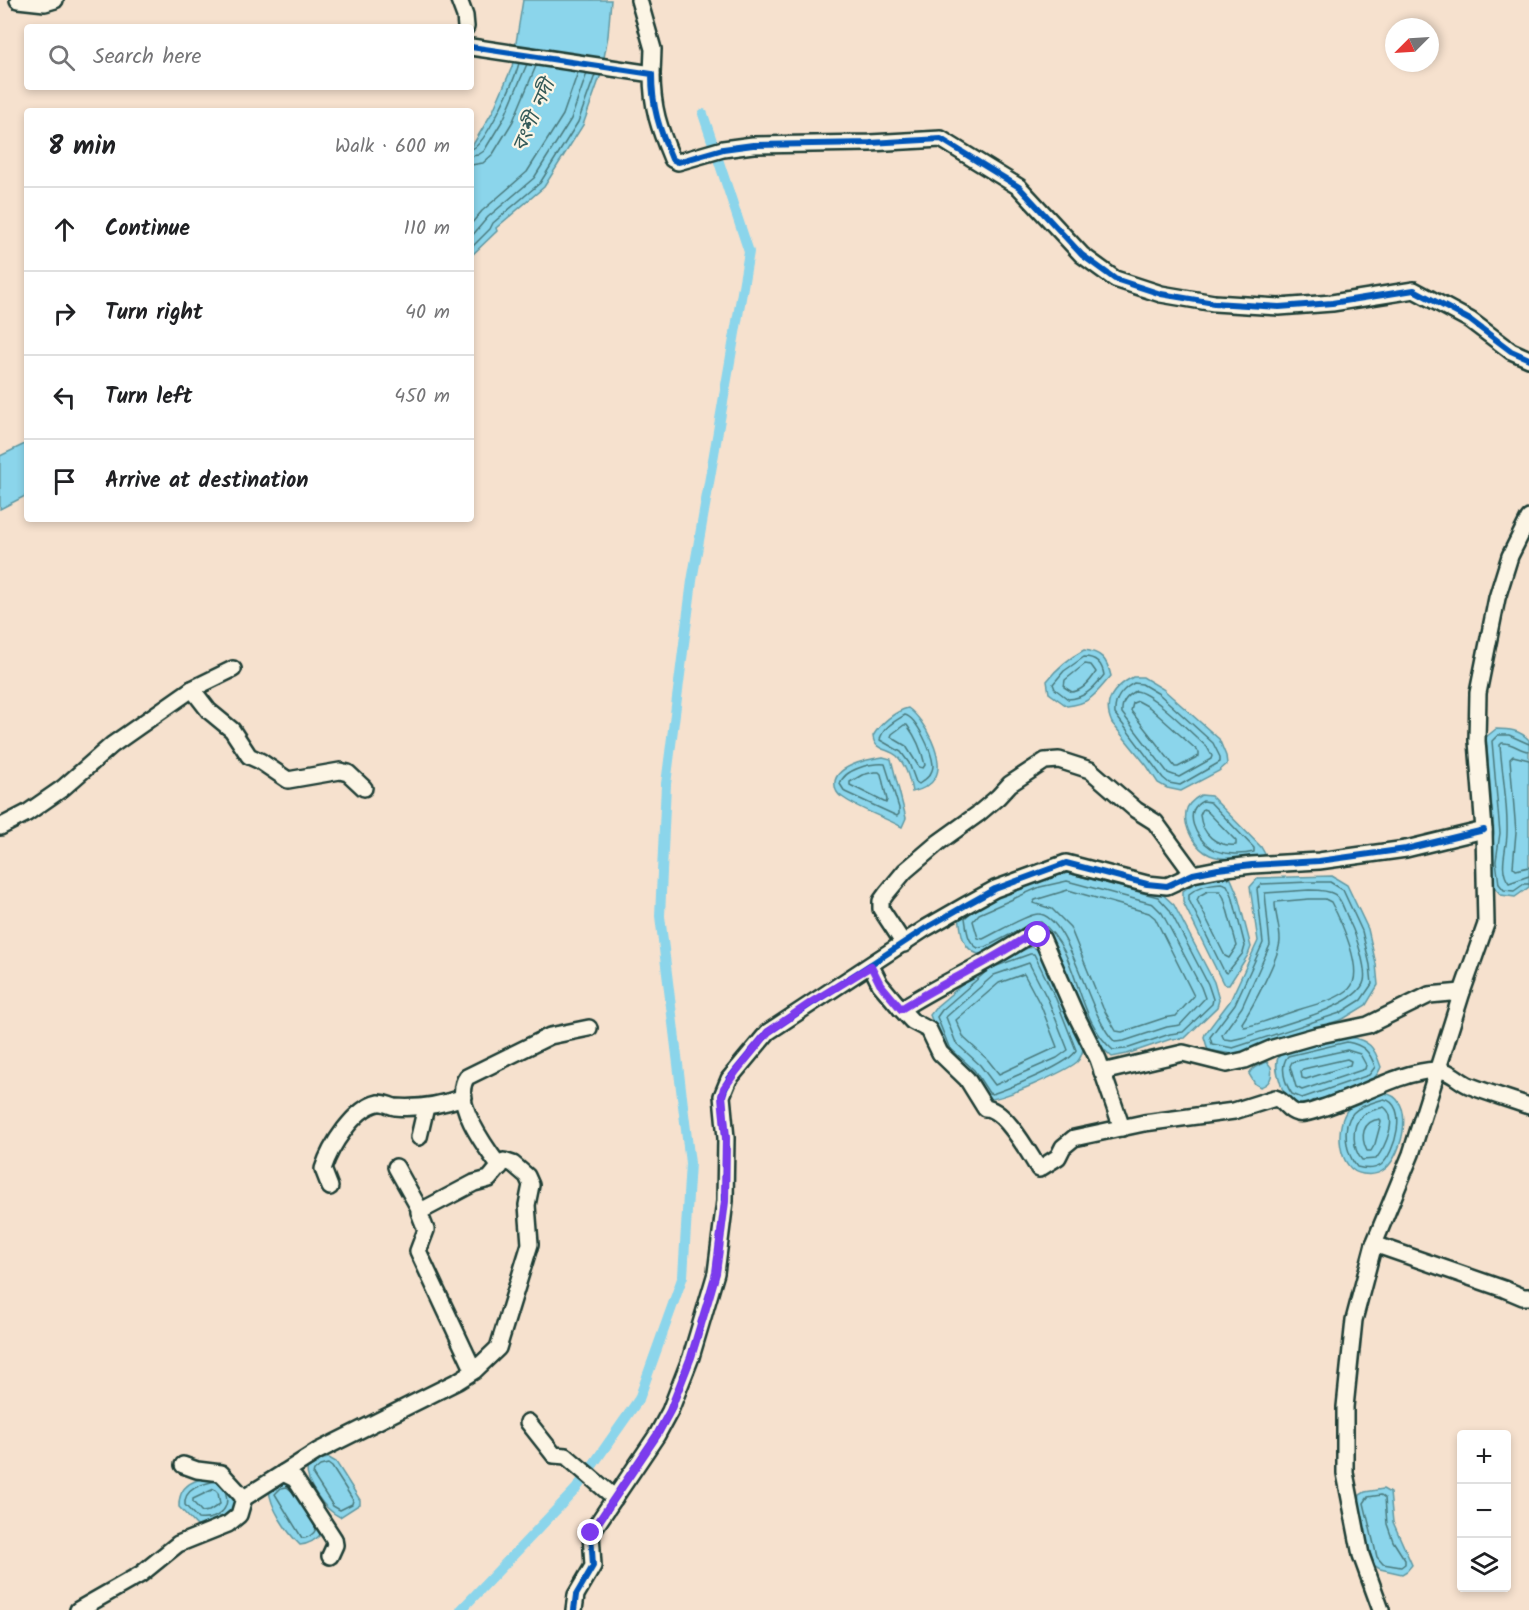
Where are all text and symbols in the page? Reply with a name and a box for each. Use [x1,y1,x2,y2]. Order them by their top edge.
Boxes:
north arrow [1385,18,1439,72]
search box [24,24,474,90]
text: Search here [93,40,201,75]
icon: search [45,41,78,74]
water label: বংশী নদী [505,71,567,157]
text: 8 min [48,126,116,168]
text: Walk · 600 m [335,131,450,163]
text: Continue [105,212,190,247]
icon: ahead [48,213,81,246]
text: 110 m [404,213,450,245]
text: Turn right [105,296,203,331]
icon: right [48,297,81,330]
text: 40 m [405,297,450,329]
text: Turn left [105,380,192,415]
icon: left [48,381,81,414]
text: 450 m [394,381,450,413]
text: Arrive at destination [105,464,308,499]
icon: arrive [48,465,81,498]
route start [1024,921,1050,947]
map controls [1457,1430,1511,1592]
button: + [1457,1430,1511,1484]
button: − [1457,1484,1511,1538]
route end [577,1519,603,1545]
button: layers [1457,1538,1511,1592]

